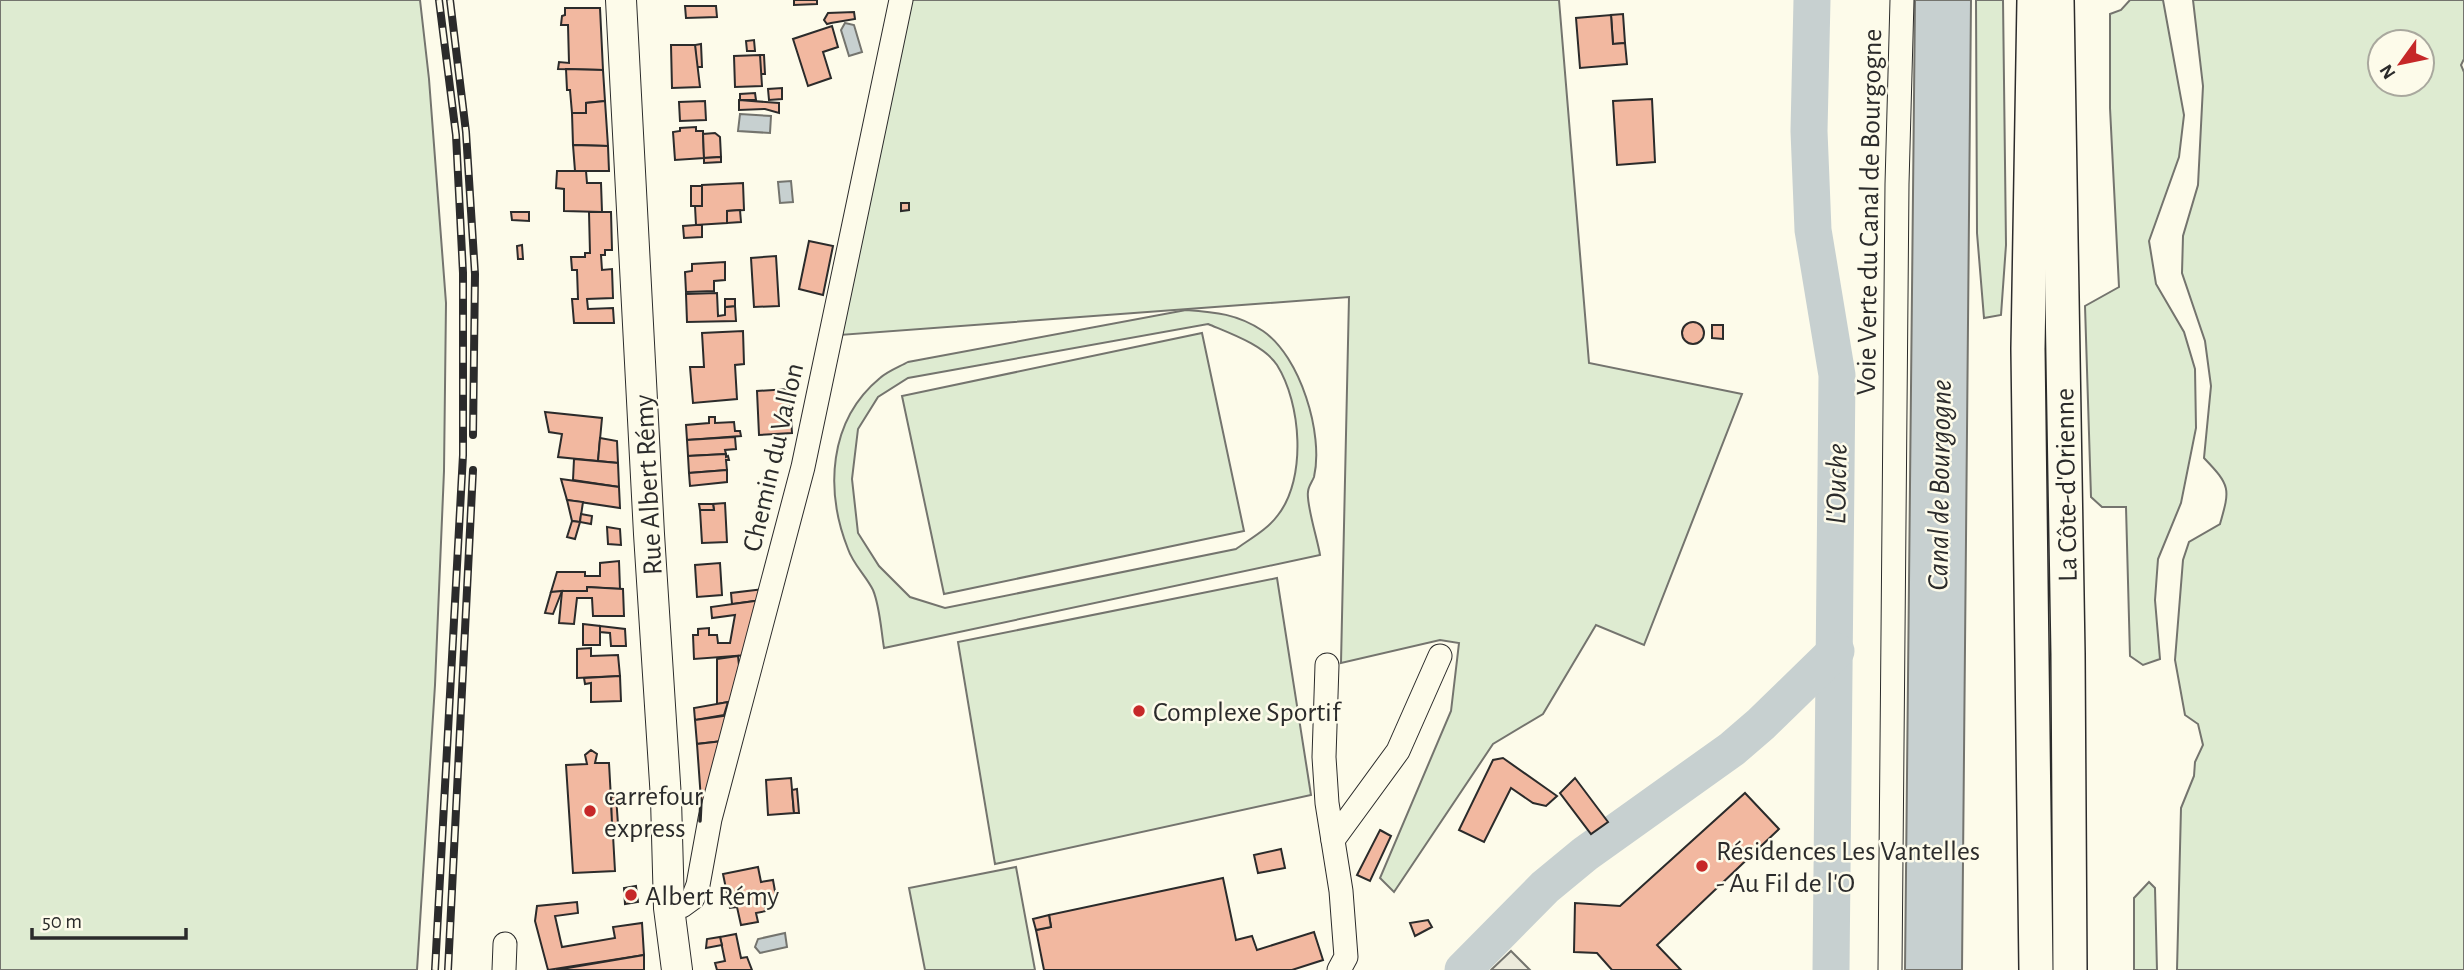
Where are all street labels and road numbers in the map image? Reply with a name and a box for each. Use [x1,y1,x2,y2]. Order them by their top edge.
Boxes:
street label: Voie Verte du Canal de Bourgogne [1853,28,1887,396]
street label: Chemin du Vallon [739,360,809,554]
street label: La Côte-d'Orienne [2051,388,2083,582]
street label: Rue Albert Rémy [630,394,668,576]

